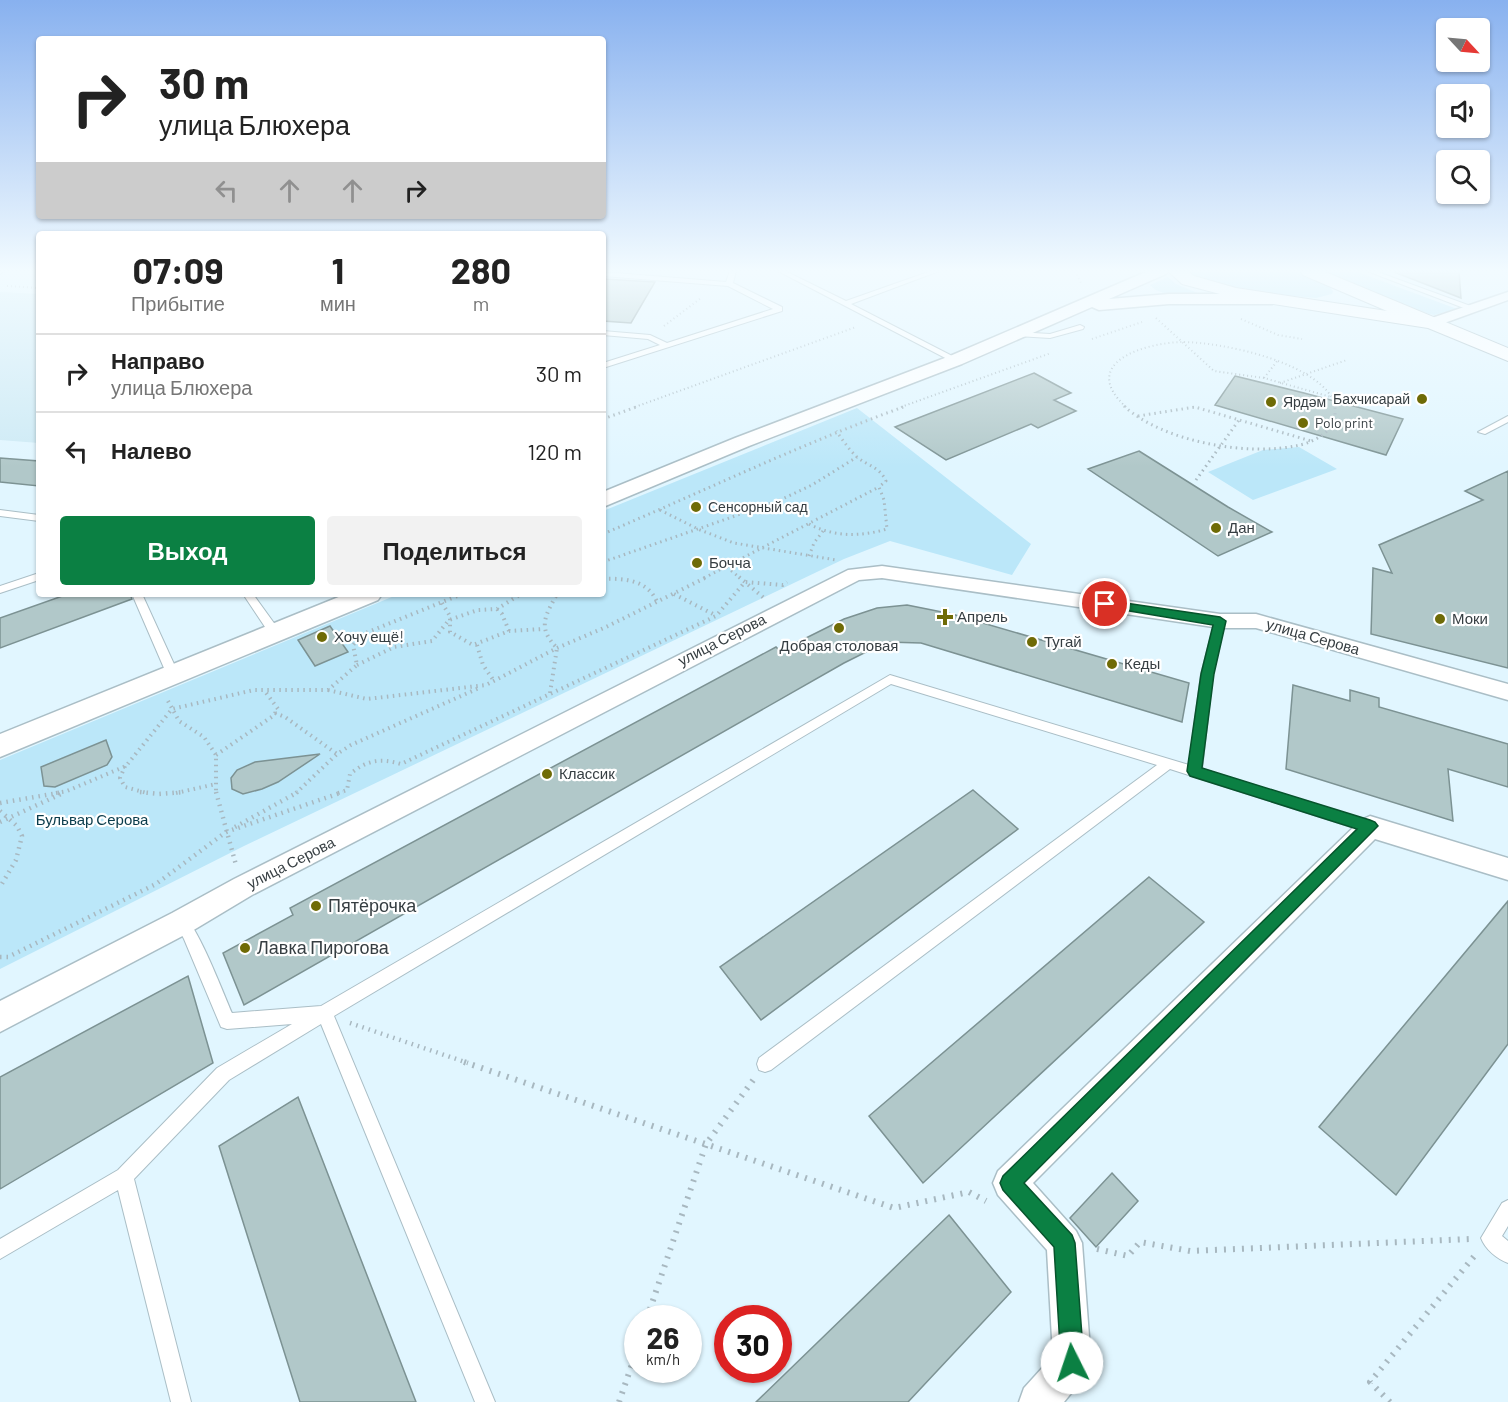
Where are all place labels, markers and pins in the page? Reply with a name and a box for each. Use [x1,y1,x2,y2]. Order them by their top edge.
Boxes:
place label: Бахчисарай [1333,390,1410,407]
marker: Бахчисарай [1415,392,1429,406]
place label: Ярдәм [1283,393,1326,410]
marker: Ярдәм [1264,395,1278,409]
place label: Polo print [1315,414,1373,431]
marker: Polo print [1296,416,1310,430]
place label: Сенсорный сад [708,498,808,515]
marker: Сенсорный сад [689,500,703,514]
place label: Дан [1228,518,1255,536]
marker: Дан [1209,521,1223,535]
place label: Бочча [709,553,751,571]
marker: Бочча [690,556,704,570]
pin [1079,578,1130,629]
place label: Апрель [957,607,1008,625]
place label: Моки [1452,609,1488,627]
marker: Апрель [938,610,952,624]
marker: Моки [1433,612,1447,626]
marker: Добрая столовая [832,621,846,635]
place label: Хочу ещё! [334,627,404,645]
marker: Хочу ещё! [315,630,329,644]
place label: Тугай [1044,632,1082,650]
marker: Тугай [1025,635,1039,649]
place label: Добрая столовая [780,636,898,654]
place label: Кеды [1124,654,1160,672]
marker: Кеды [1105,657,1119,671]
place label: Классик [559,764,615,782]
marker: Классик [540,767,554,781]
place label: Пятёрочка [328,894,417,916]
marker: Пятёрочка [309,899,323,913]
place label: Лавка Пирогова [257,936,390,958]
marker: Лавка Пирогова [238,941,252,955]

